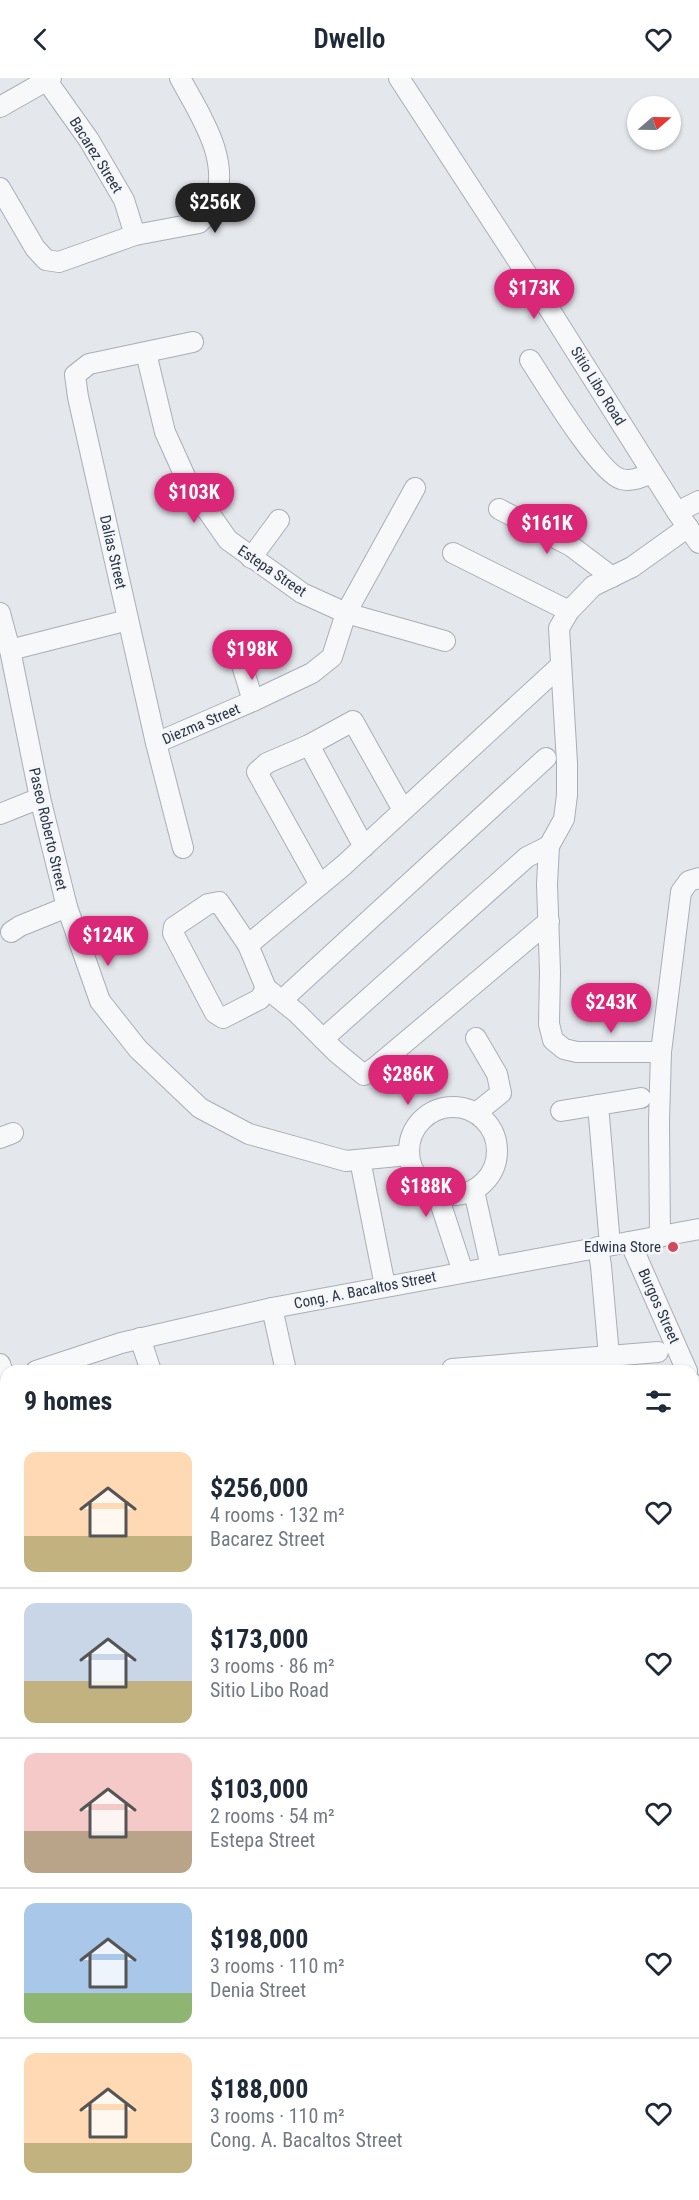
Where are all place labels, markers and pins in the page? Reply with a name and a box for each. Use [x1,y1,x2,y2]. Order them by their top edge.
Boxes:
pin: $256K [173,183,257,234]
pin: $173K [492,269,576,320]
pin: $103K [152,473,236,524]
pin: $161K [505,504,589,555]
pin: $198K [210,630,294,681]
pin: $124K [66,916,150,967]
pin: $243K [569,983,653,1034]
pin: $286K [366,1055,450,1106]
pin: $188K [384,1167,468,1218]
place label: Edwina Store [584,1238,661,1256]
marker: Edwina Store [666,1240,680,1254]

